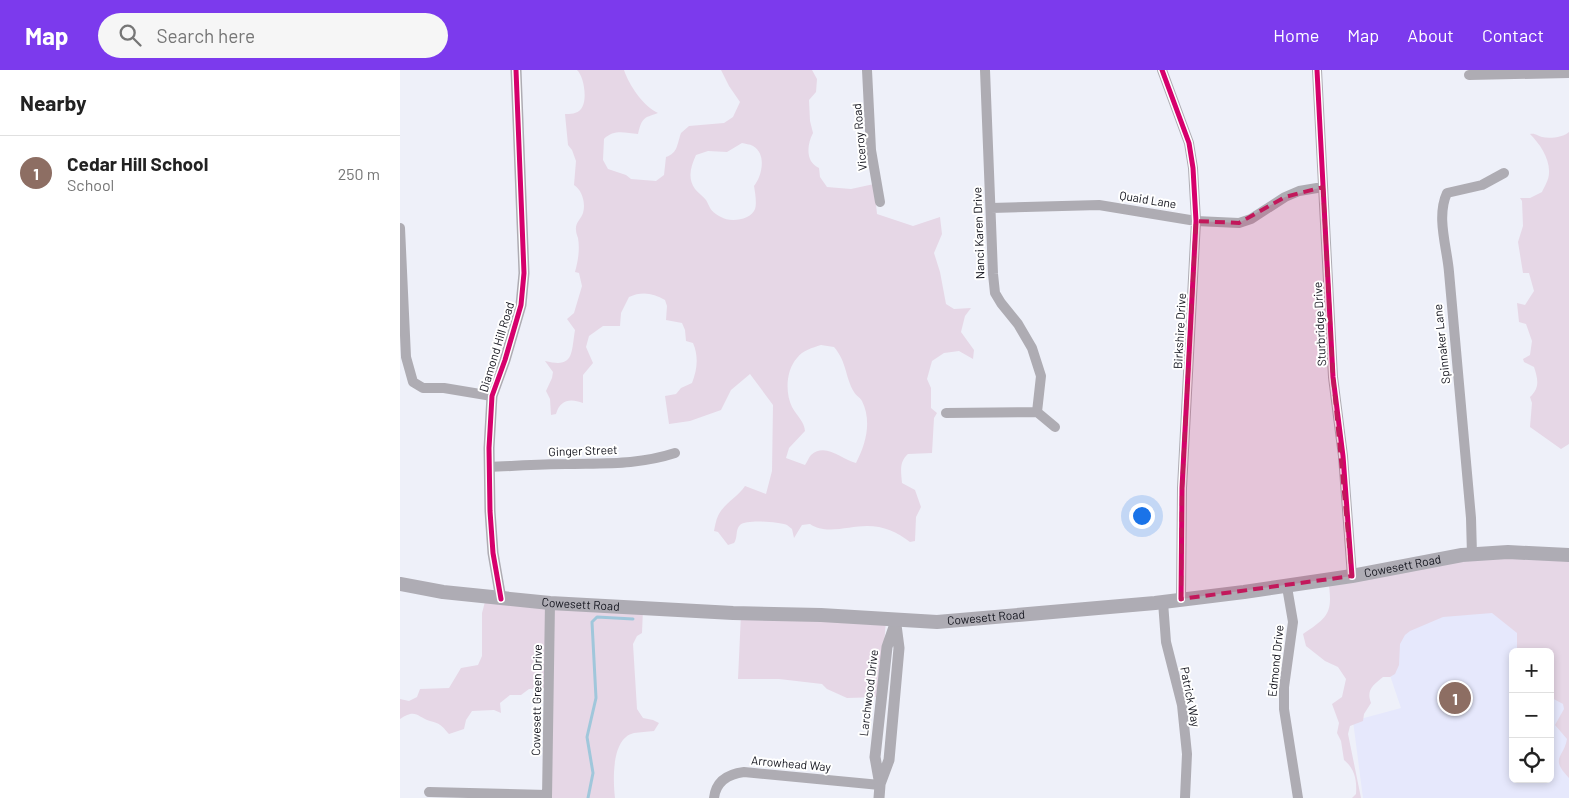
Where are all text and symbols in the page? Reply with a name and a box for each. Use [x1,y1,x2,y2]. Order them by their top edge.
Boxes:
search box [98,13,448,58]
text: Map [25,21,68,50]
icon: search [116,21,144,49]
text: Search here [156,24,255,47]
text: Home [1273,24,1319,46]
text: Map [1347,24,1379,46]
text: About [1407,24,1454,46]
text: Contact [1482,24,1544,46]
text: Nearby [20,90,86,115]
street label: Viceroy Road [849,103,869,171]
text: Cedar Hill School [67,152,208,175]
text: 1 [33,164,39,183]
text: 250 m [338,164,380,183]
text: School [67,175,114,194]
street label: Nanci Karen Drive [969,187,987,279]
street label: Quaid Lane [1119,188,1178,210]
street label: Sturbridge Drive [1310,281,1328,367]
street label: Birkshire Drive [1170,293,1188,369]
street label: Diamond Hill Road [476,300,516,394]
street label: Spinnaker Lane [1430,303,1452,385]
street label: Ginger Street [548,442,618,458]
your location [1129,503,1155,529]
street label: Cowesett Road [1363,551,1442,580]
street label: Cowesett Road [541,594,620,613]
street label: Cowesett Road [946,606,1025,627]
street label: Edmond Drive [1264,624,1286,698]
street label: Cowesett Green Drive [528,644,544,756]
map controls [1509,648,1554,783]
button: + [1509,648,1554,693]
street label: Larchwood Drive [856,649,880,737]
street label: Patrick Way [1178,665,1204,729]
pin: 1 [1439,679,1471,717]
button: − [1509,693,1554,738]
button: locate [1509,738,1554,783]
street label: Arrowhead Way [750,753,832,774]

